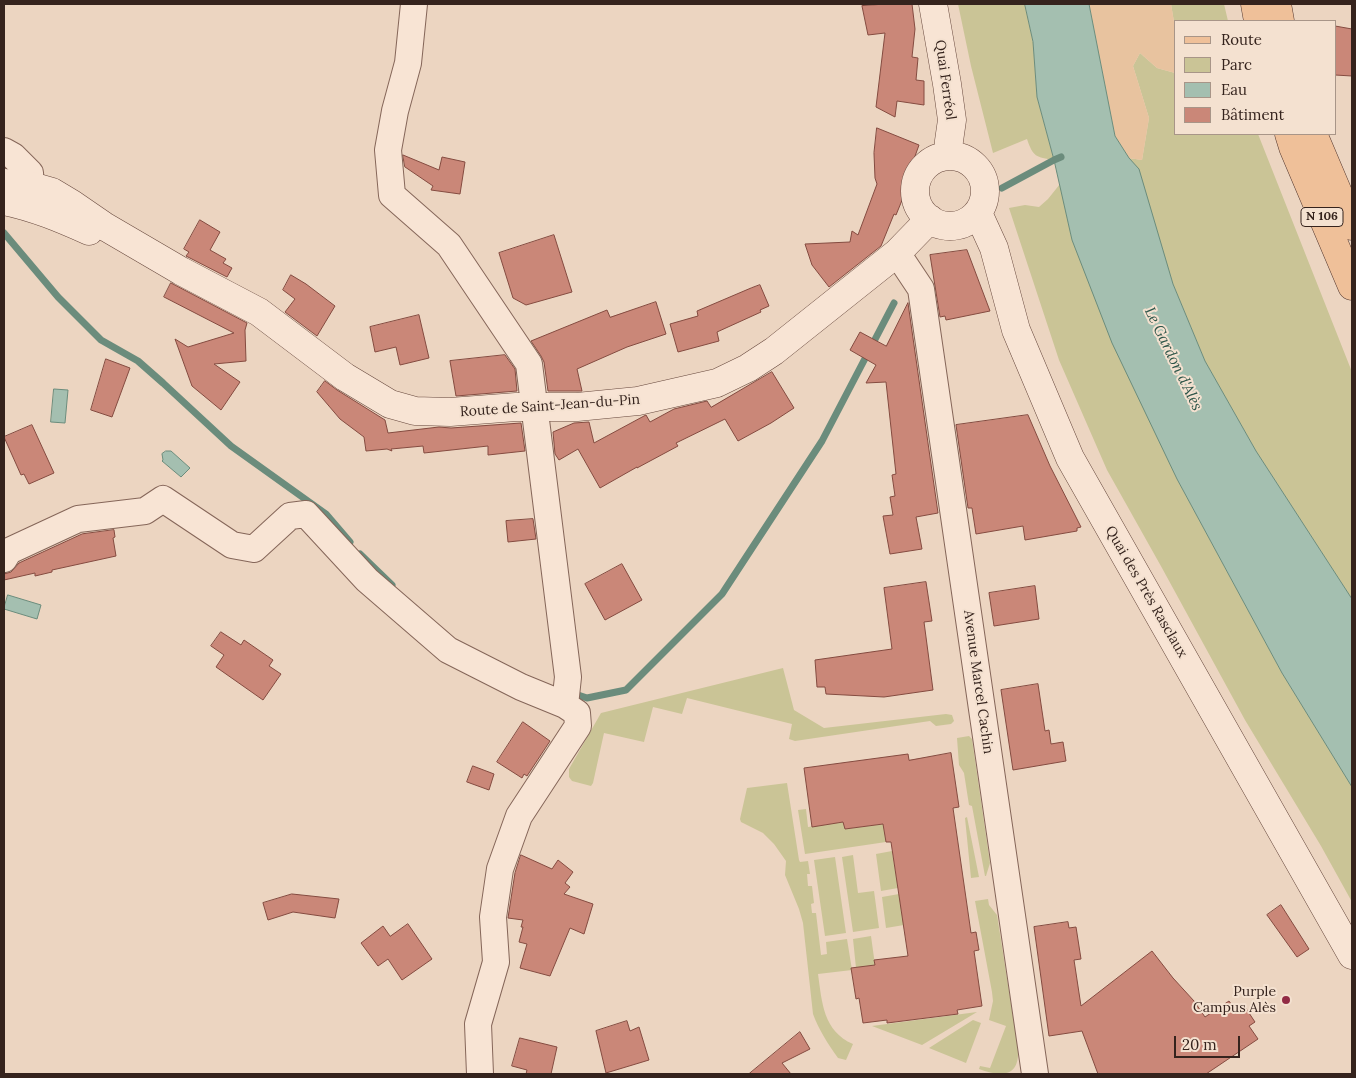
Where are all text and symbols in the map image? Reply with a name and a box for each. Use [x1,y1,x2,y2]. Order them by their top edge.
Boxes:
legend [1174,20,1336,135]
text: Route [1221,30,1262,49]
street label: Quai Ferréol [931,39,959,121]
text: Parc [1221,55,1252,74]
text: Eau [1221,80,1247,99]
text: Bâtiment [1221,105,1284,124]
road number: N 106 [1301,208,1343,226]
water label: Le Gardon d'Alès [1140,304,1206,414]
street label: Route de Saint-Jean-du-Pin [459,391,641,421]
street label: Quai des Près Rasclaux [1101,523,1191,661]
street label: Avenue Marcel Cachin [960,609,996,755]
place label: Purple Campus Alès [1193,984,1276,1016]
marker: Purple Campus Alès [1280,994,1292,1006]
scale bar [1176,1026,1242,1058]
text: 20 m [1182,1035,1217,1054]

